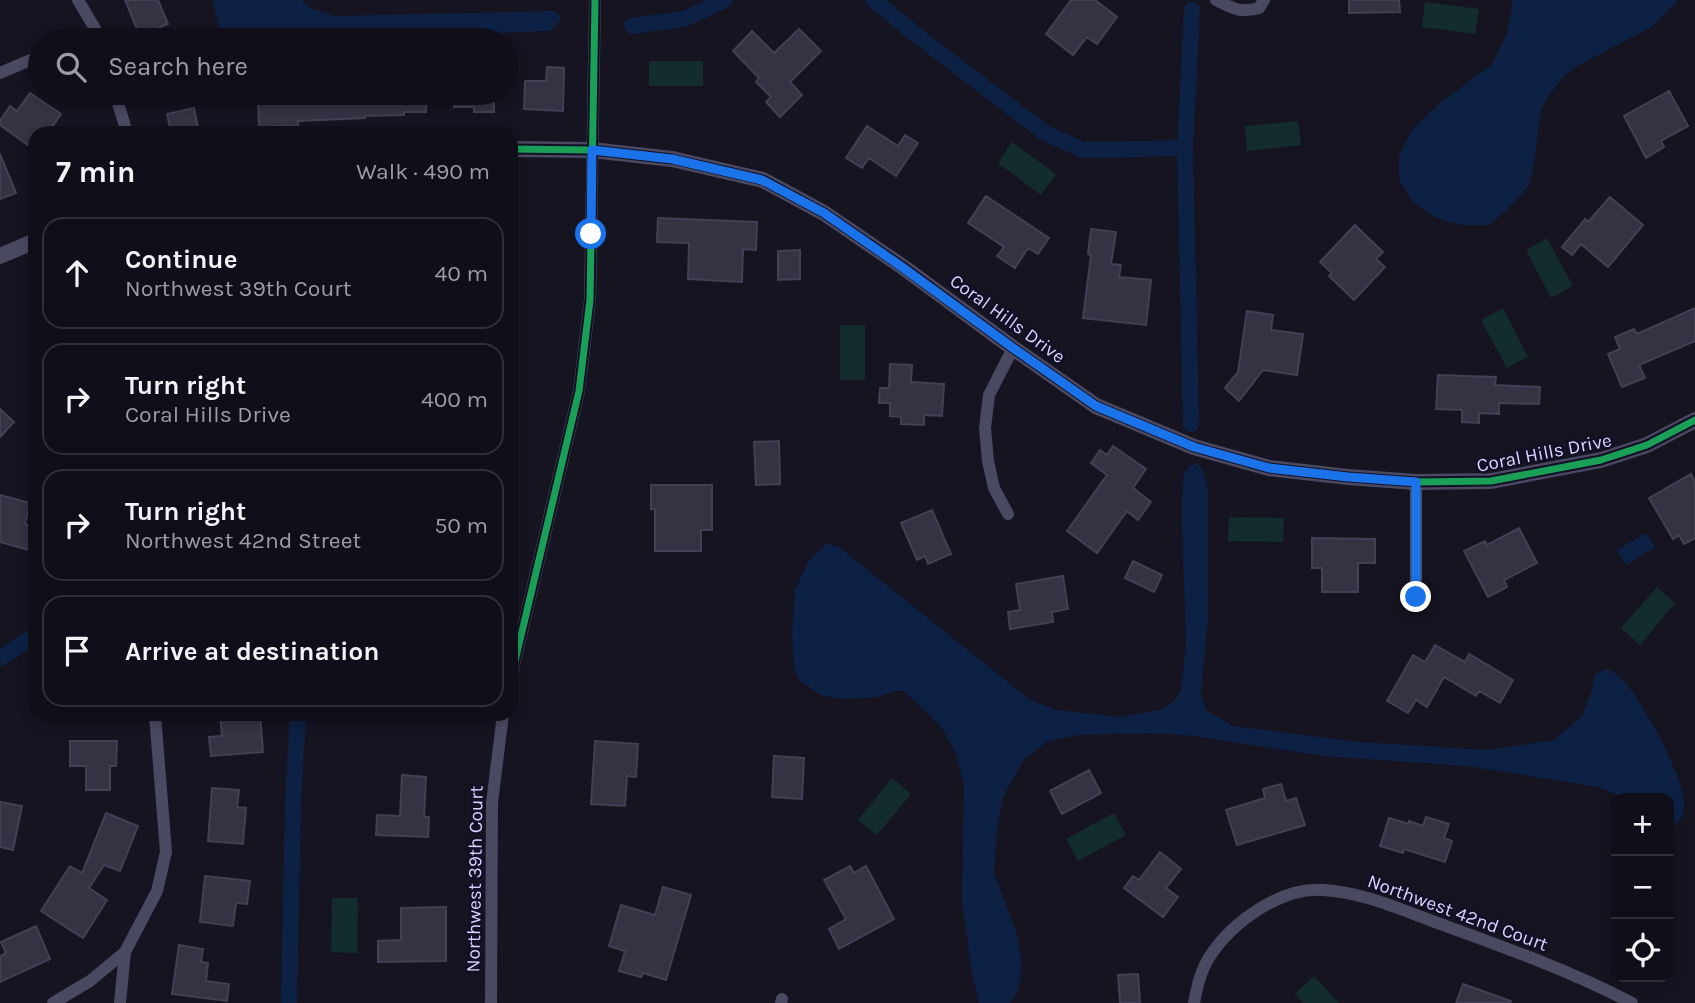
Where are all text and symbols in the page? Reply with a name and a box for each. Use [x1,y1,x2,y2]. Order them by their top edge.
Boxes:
search box [28,28,518,105]
icon: search [52,48,90,86]
text: Search here [108,51,248,82]
text: 7 min [56,154,136,190]
text: Walk · 490 m [356,158,490,185]
route start [575,218,606,249]
text: Continue [125,244,237,275]
icon: ahead [58,254,96,292]
text: 40 m [435,260,488,287]
street label: Coral Hills Drive [945,270,1069,368]
text: Northwest 39th Court [125,275,351,302]
text: Turn right [125,370,246,401]
icon: right [58,380,96,418]
text: 400 m [421,386,488,413]
text: Coral Hills Drive [125,401,291,428]
street label: Coral Hills Drive [1475,429,1614,477]
text: Turn right [125,496,246,527]
icon: right [58,506,96,544]
text: 50 m [434,512,488,539]
text: Northwest 42nd Street [125,527,361,554]
route end [1400,581,1431,612]
icon: arrive [58,632,96,670]
text: Arrive at destination [125,636,379,667]
street label: Northwest 39th Court [462,785,488,973]
map controls [1611,793,1674,982]
button: + [1611,793,1674,856]
button: − [1611,856,1674,919]
street label: Northwest 42nd Court [1364,870,1551,956]
button: locate [1611,919,1674,982]

